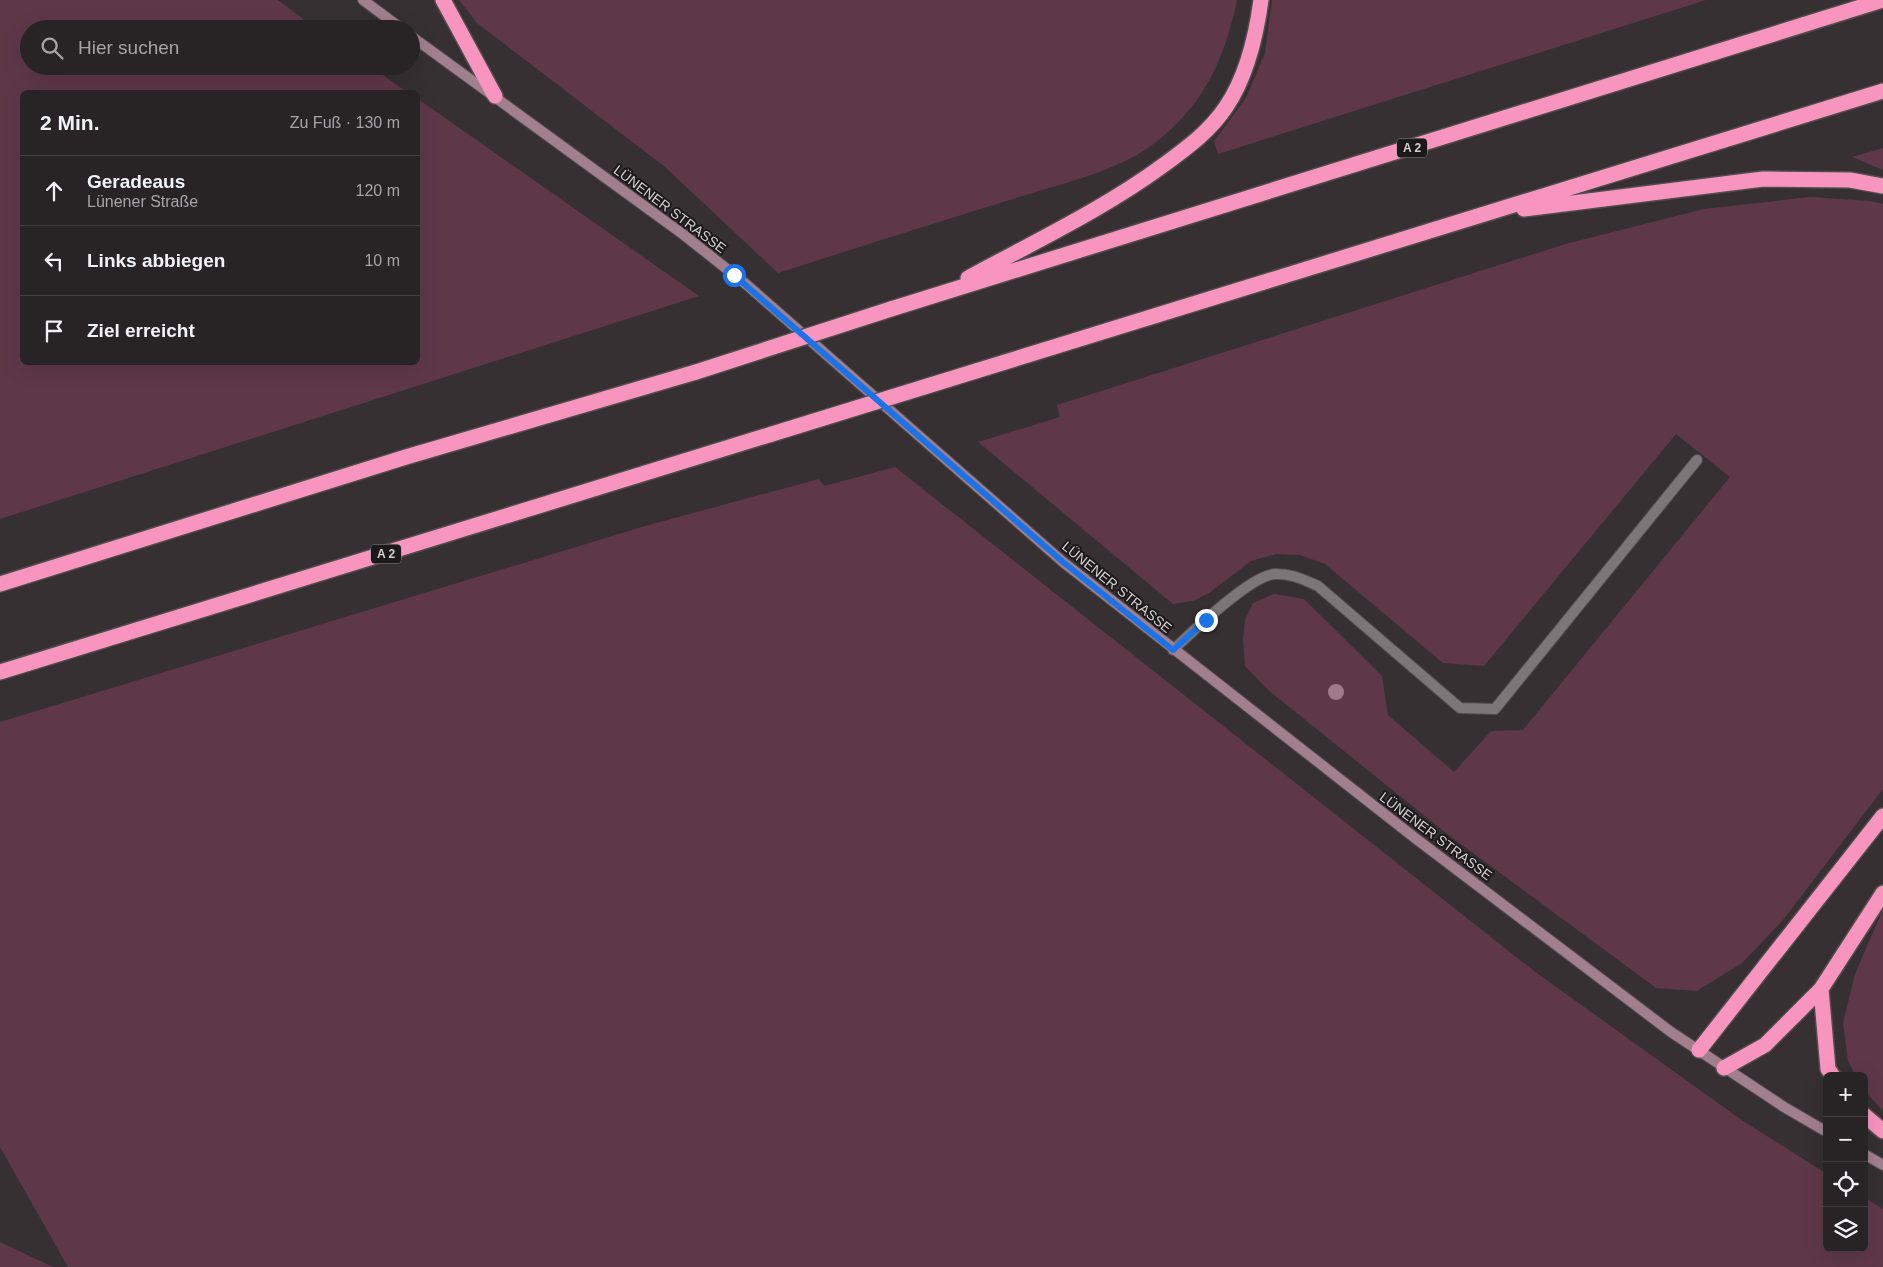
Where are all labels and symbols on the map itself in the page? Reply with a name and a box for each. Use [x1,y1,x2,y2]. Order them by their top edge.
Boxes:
road number: A 2 [1397,138,1427,158]
street label: LÜNENER STRASSE [611,161,730,256]
route start [723,264,746,287]
street label: LÜNENER STRASSE [1059,537,1176,636]
road number: A 2 [371,544,401,564]
route end [1195,609,1218,632]
street label: LÜNENER STRASSE [1377,788,1496,883]

